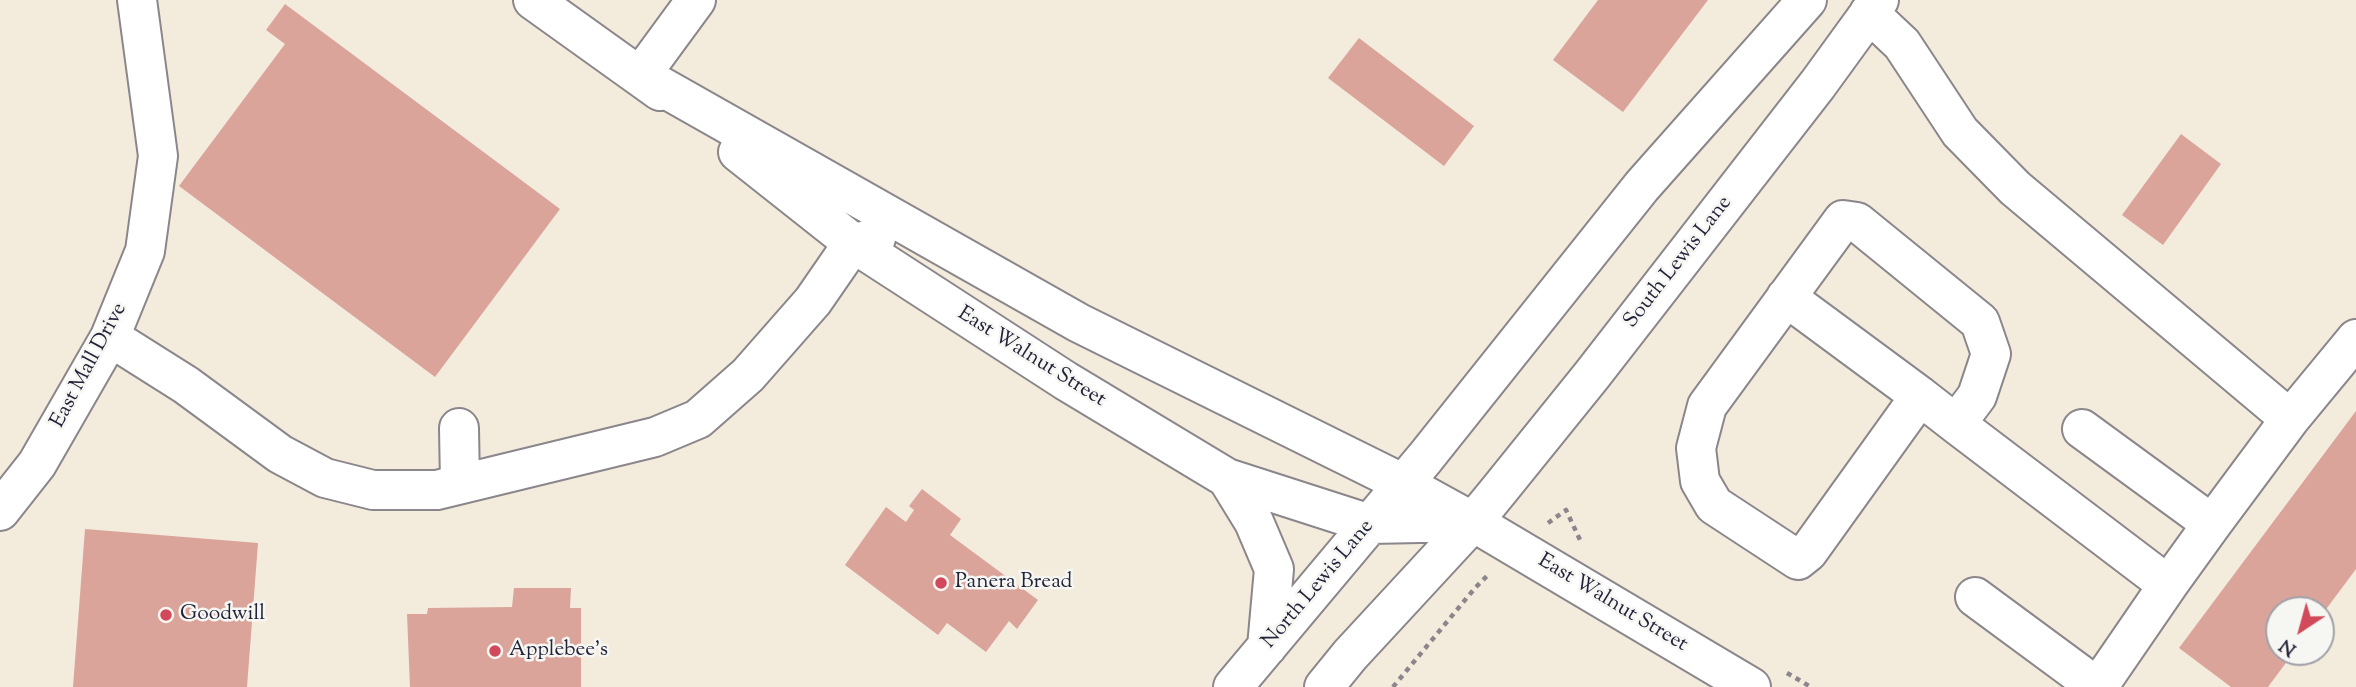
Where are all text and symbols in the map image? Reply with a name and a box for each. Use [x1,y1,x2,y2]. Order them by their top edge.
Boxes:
street label: South Lewis Lane [1620,192,1738,334]
street label: East Mall Drive [46,299,134,433]
street label: East Walnut Street [952,302,1110,414]
street label: North Lewis Lane [1258,515,1380,655]
street label: East Walnut Street [1533,549,1691,659]
place label: Panera Bread [955,570,1072,596]
marker: Panera Bread [933,575,949,591]
north arrow [2265,596,2335,666]
place label: Goodwill [180,602,265,628]
marker: Goodwill [158,607,174,623]
text: N [2274,631,2303,662]
place label: Applebee's [509,638,608,664]
marker: Applebee's [487,643,503,659]

